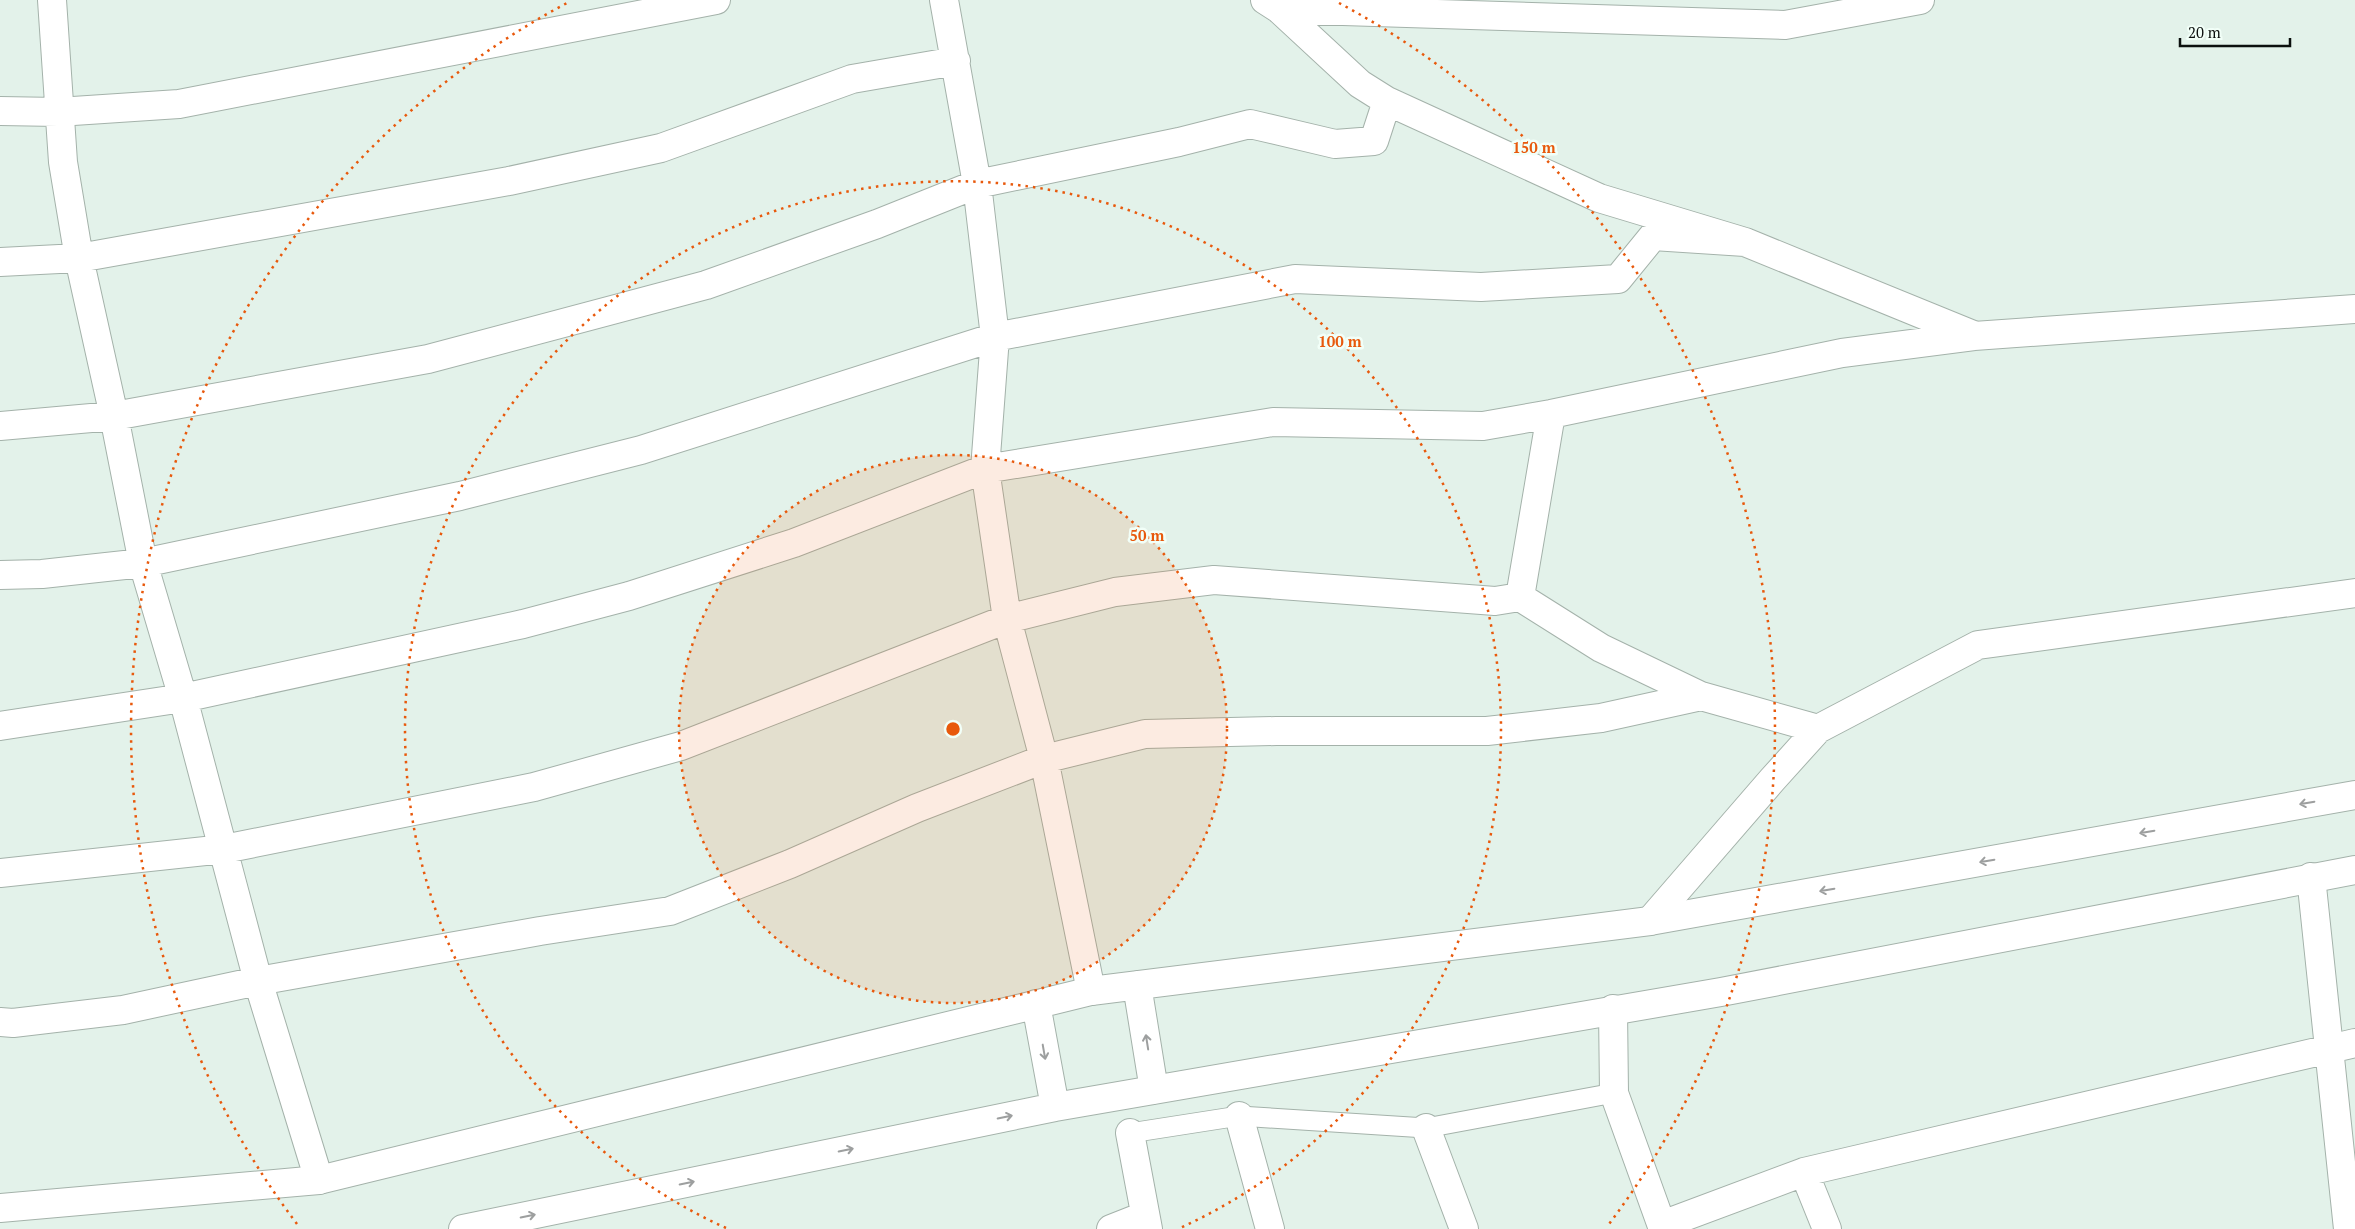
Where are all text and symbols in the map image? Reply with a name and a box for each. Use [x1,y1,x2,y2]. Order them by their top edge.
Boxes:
scale bar [2180,15,2290,47]
text: 20 m [2188,22,2221,42]
text: 150 m [1512,137,1556,157]
text: 100 m [1318,331,1362,351]
text: 50 m [1130,525,1165,545]
centre of rings [944,720,962,738]
one-way arrow [2299,799,2315,809]
one-way arrow [2139,828,2155,838]
one-way arrow [1980,856,1996,866]
one-way arrow [1820,885,1836,895]
one-way arrow [1141,1035,1151,1051]
one-way arrow [1040,1044,1050,1060]
one-way arrow [997,1112,1013,1122]
one-way arrow [837,1145,853,1154]
one-way arrow [678,1178,694,1187]
one-way arrow [519,1210,535,1220]

